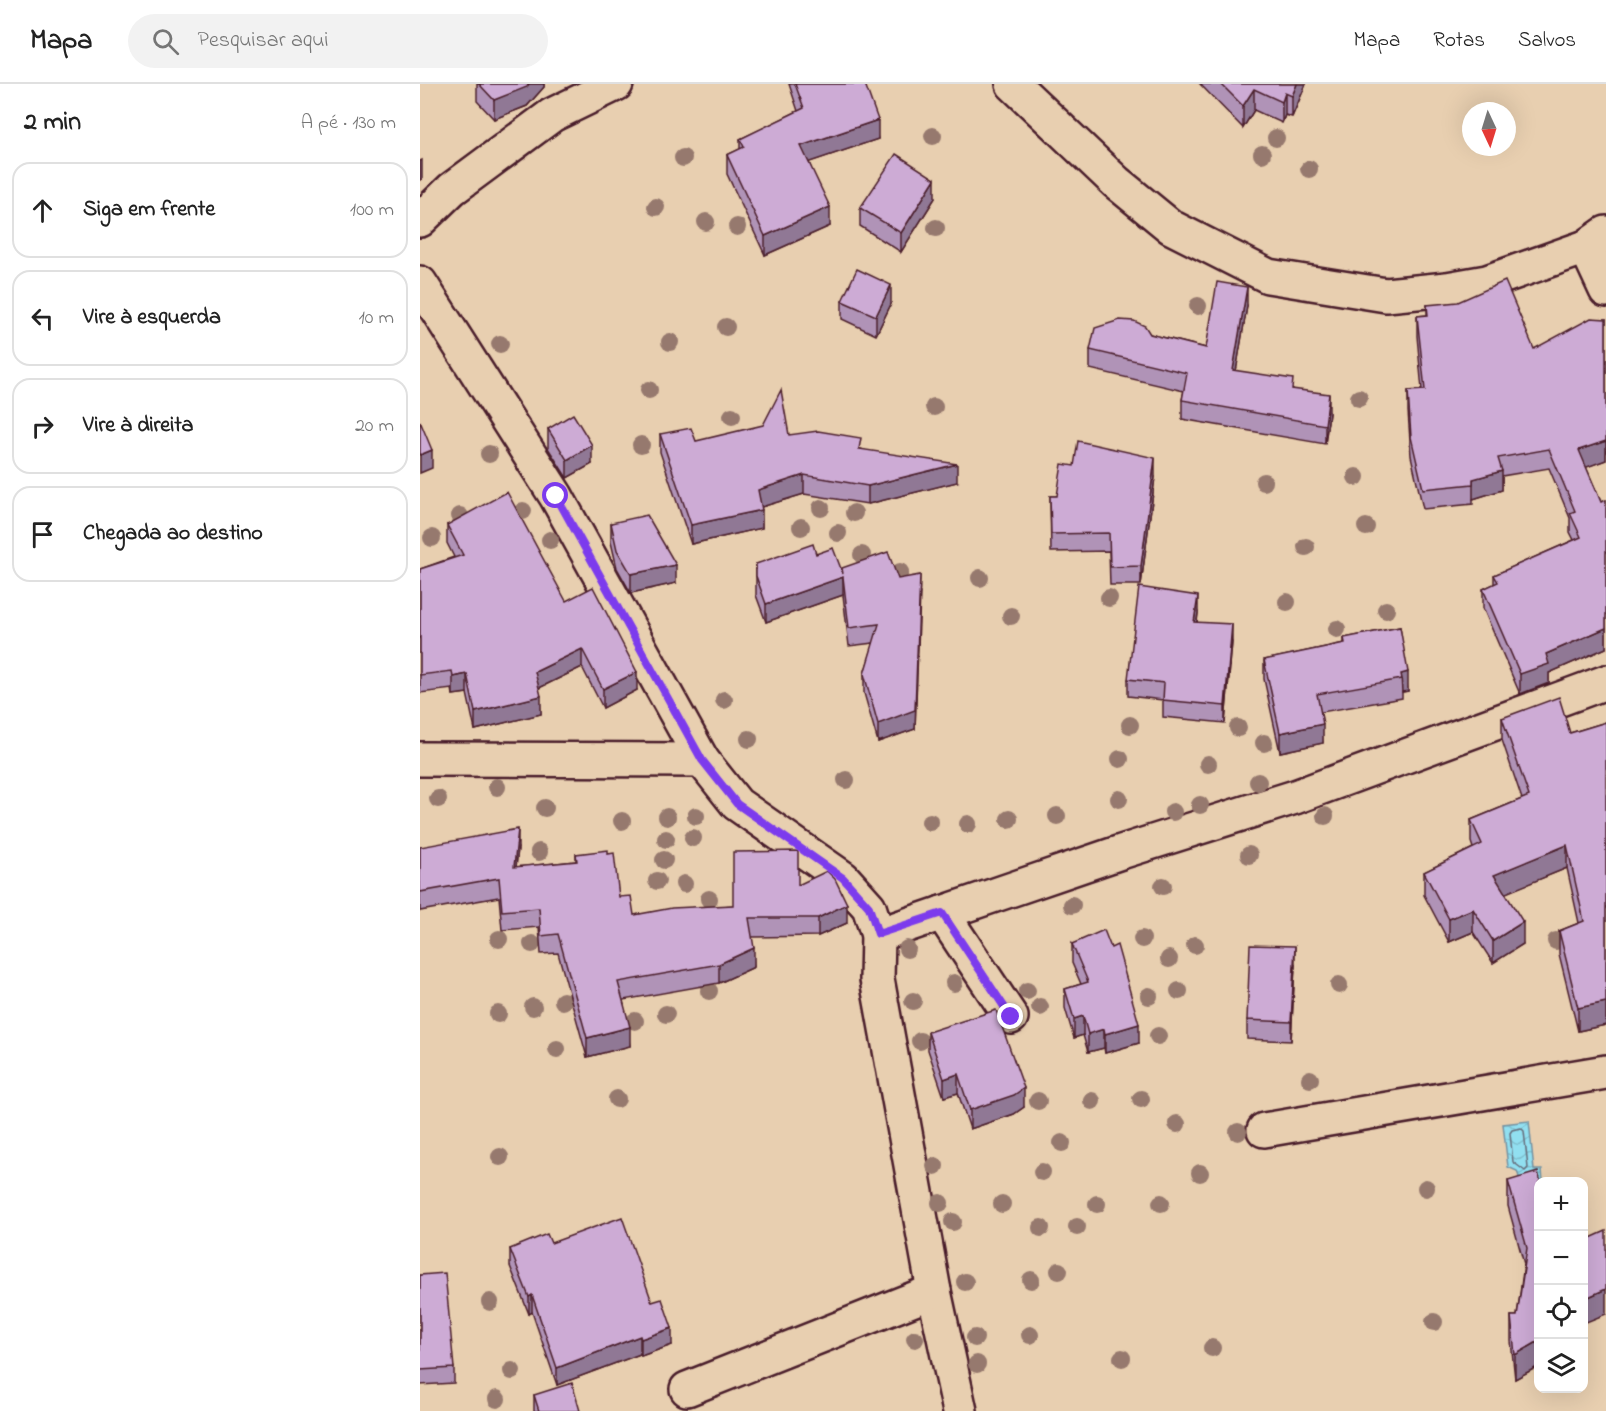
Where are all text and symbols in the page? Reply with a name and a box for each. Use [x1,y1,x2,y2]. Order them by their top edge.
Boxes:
search box [128,14,548,68]
text: Mapa [30,21,92,62]
icon: search [149,25,182,58]
text: Pesquisar aqui [197,25,328,57]
text: Mapa [1353,26,1400,56]
text: Rotas [1433,26,1485,56]
text: Salvos [1518,26,1576,56]
north arrow [1462,102,1516,156]
text: 2 min [24,104,81,142]
text: A pé · 130 m [301,109,396,138]
icon: ahead [26,194,59,227]
text: Siga em frente [83,194,215,226]
text: 100 m [350,196,394,225]
icon: left [26,302,59,335]
text: Vire à esquerda [83,302,221,334]
text: 10 m [358,304,394,333]
icon: right [26,410,59,443]
text: Vire à direita [83,410,193,442]
text: 20 m [355,412,394,441]
route start [542,482,568,508]
icon: arrive [26,518,59,551]
text: Chegada ao destino [83,518,263,550]
route end [997,1003,1023,1029]
map controls [1534,1177,1588,1393]
button: + [1534,1177,1588,1231]
button: − [1534,1231,1588,1285]
button: locate [1534,1285,1588,1339]
button: layers [1534,1339,1588,1393]

